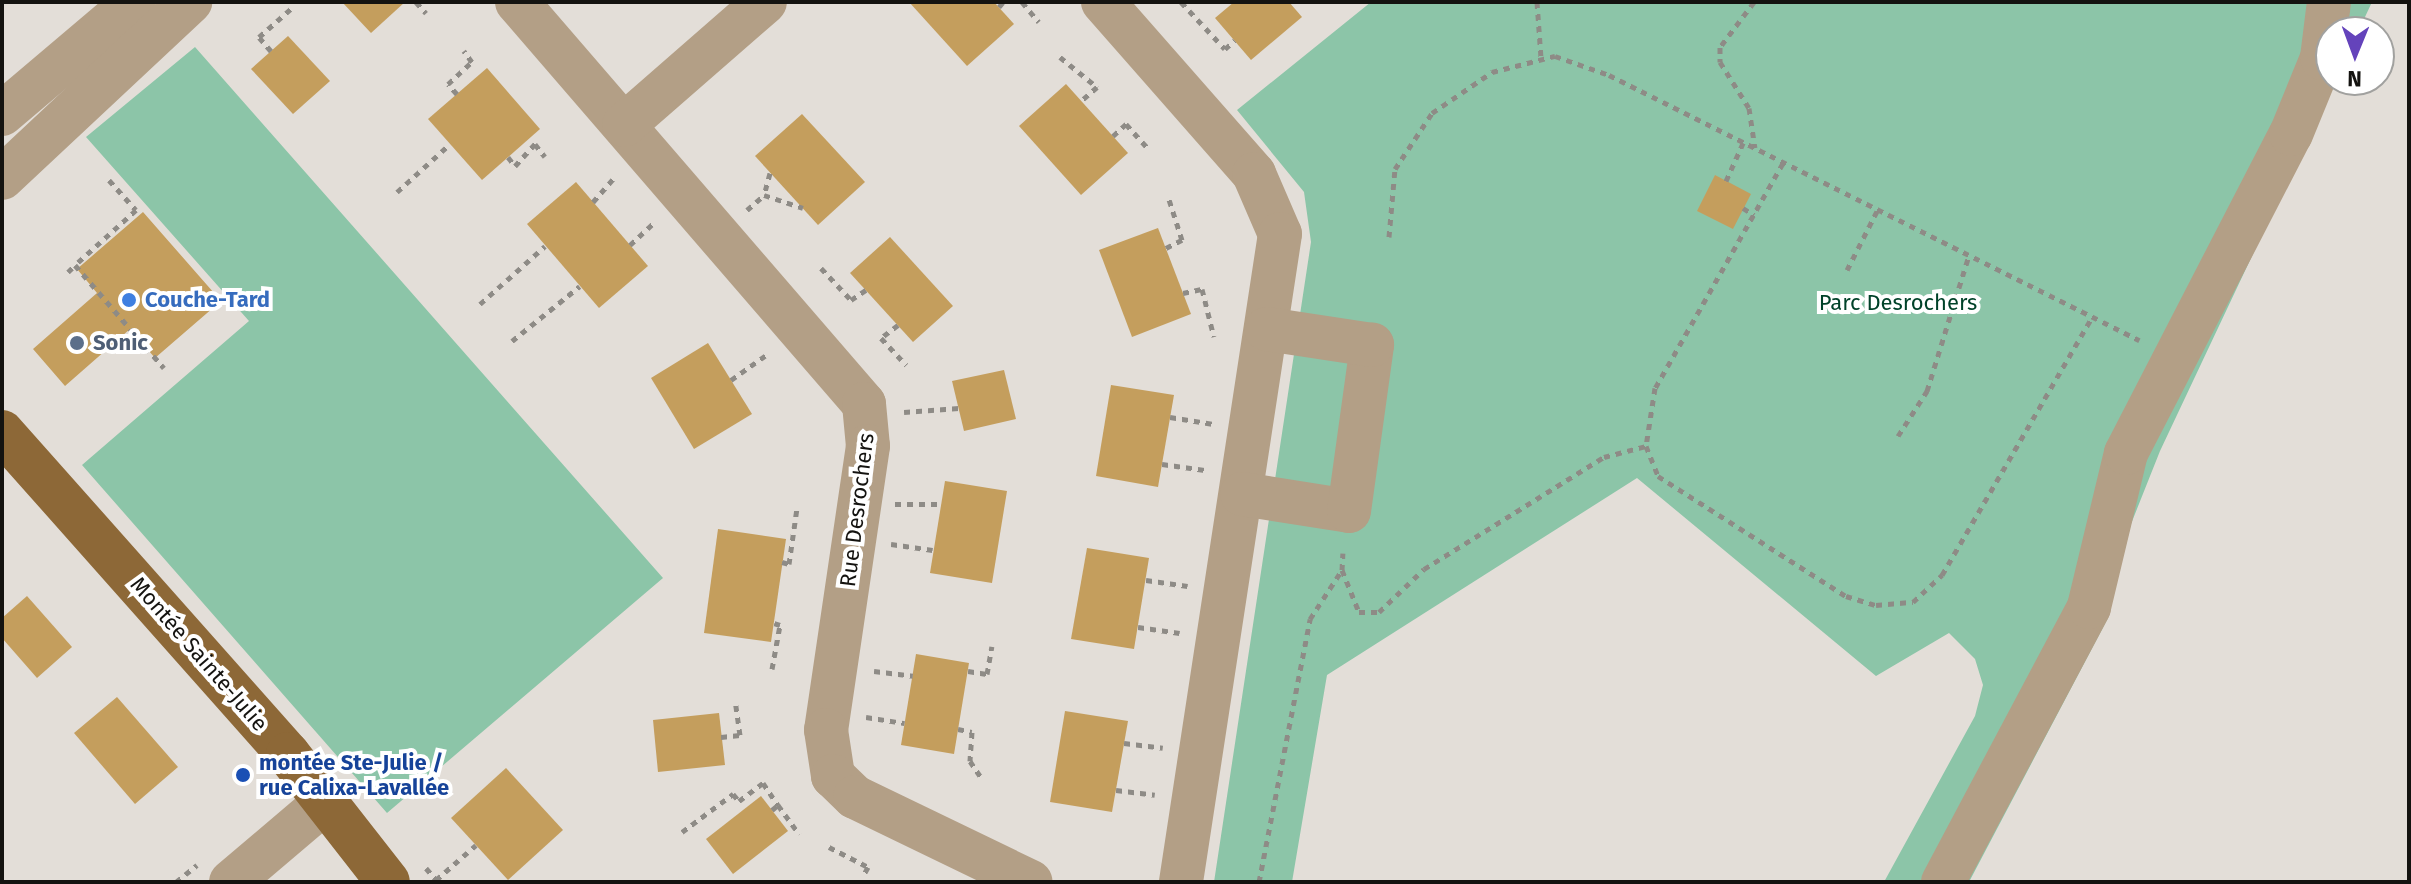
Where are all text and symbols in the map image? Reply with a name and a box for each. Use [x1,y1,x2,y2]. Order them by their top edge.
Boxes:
north arrow [2315,16,2395,96]
text: N [2347,65,2362,92]
place label: Couche-Tard [145,287,270,313]
park label: Parc Desrochers [1819,290,1977,316]
marker: Couche-Tard [120,291,138,309]
place label: Sonic [93,330,148,356]
marker: Sonic [68,334,86,352]
street label: Rue Desrochers [834,432,880,588]
street label: Montée Sainte-Julie [125,571,273,737]
place label: montée Ste-Julie / rue Calixa-Lavallée [259,749,449,800]
marker: montée Ste-Julie / rue Calixa-Lavallée [234,766,252,784]

